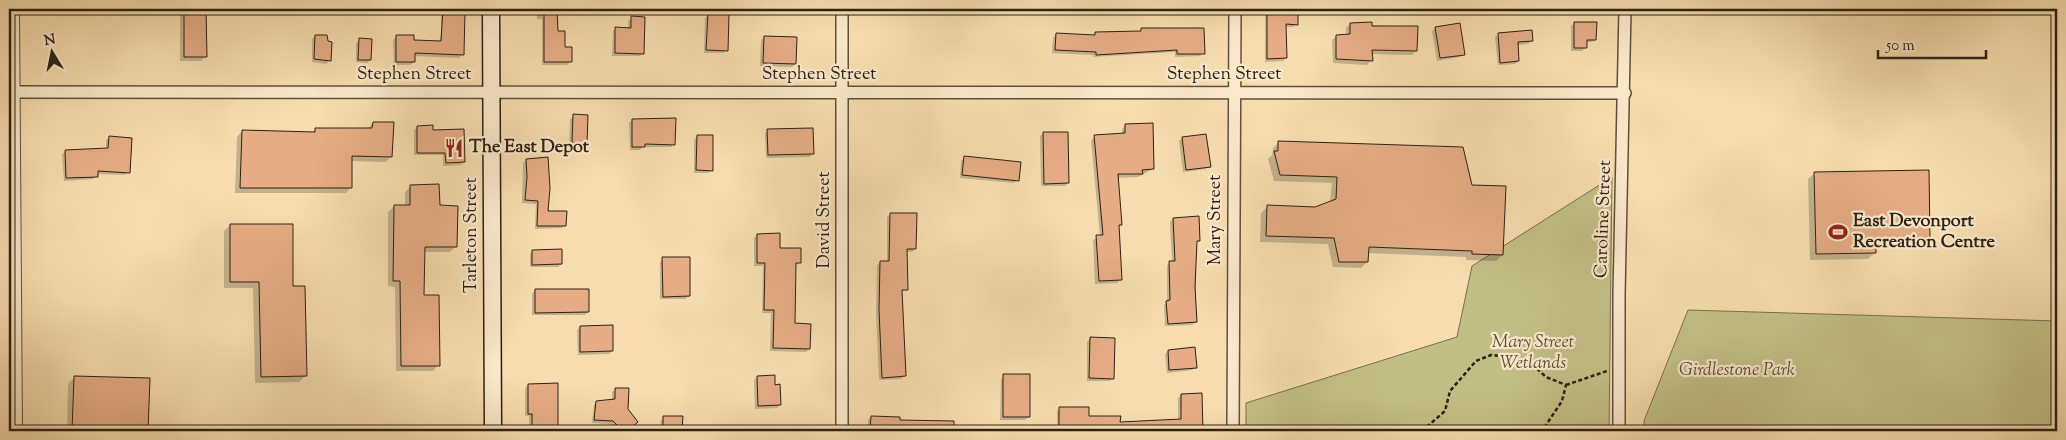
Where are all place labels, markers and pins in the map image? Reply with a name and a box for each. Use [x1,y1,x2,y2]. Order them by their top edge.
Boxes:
place label: The East Depot [469,135,590,161]
restaurant icon: The East Depot [443,137,465,159]
place label: East Devonport Recreation Centre [1853,209,1995,256]
sports icon: East Devonport Recreation Centre [1827,221,1849,243]

